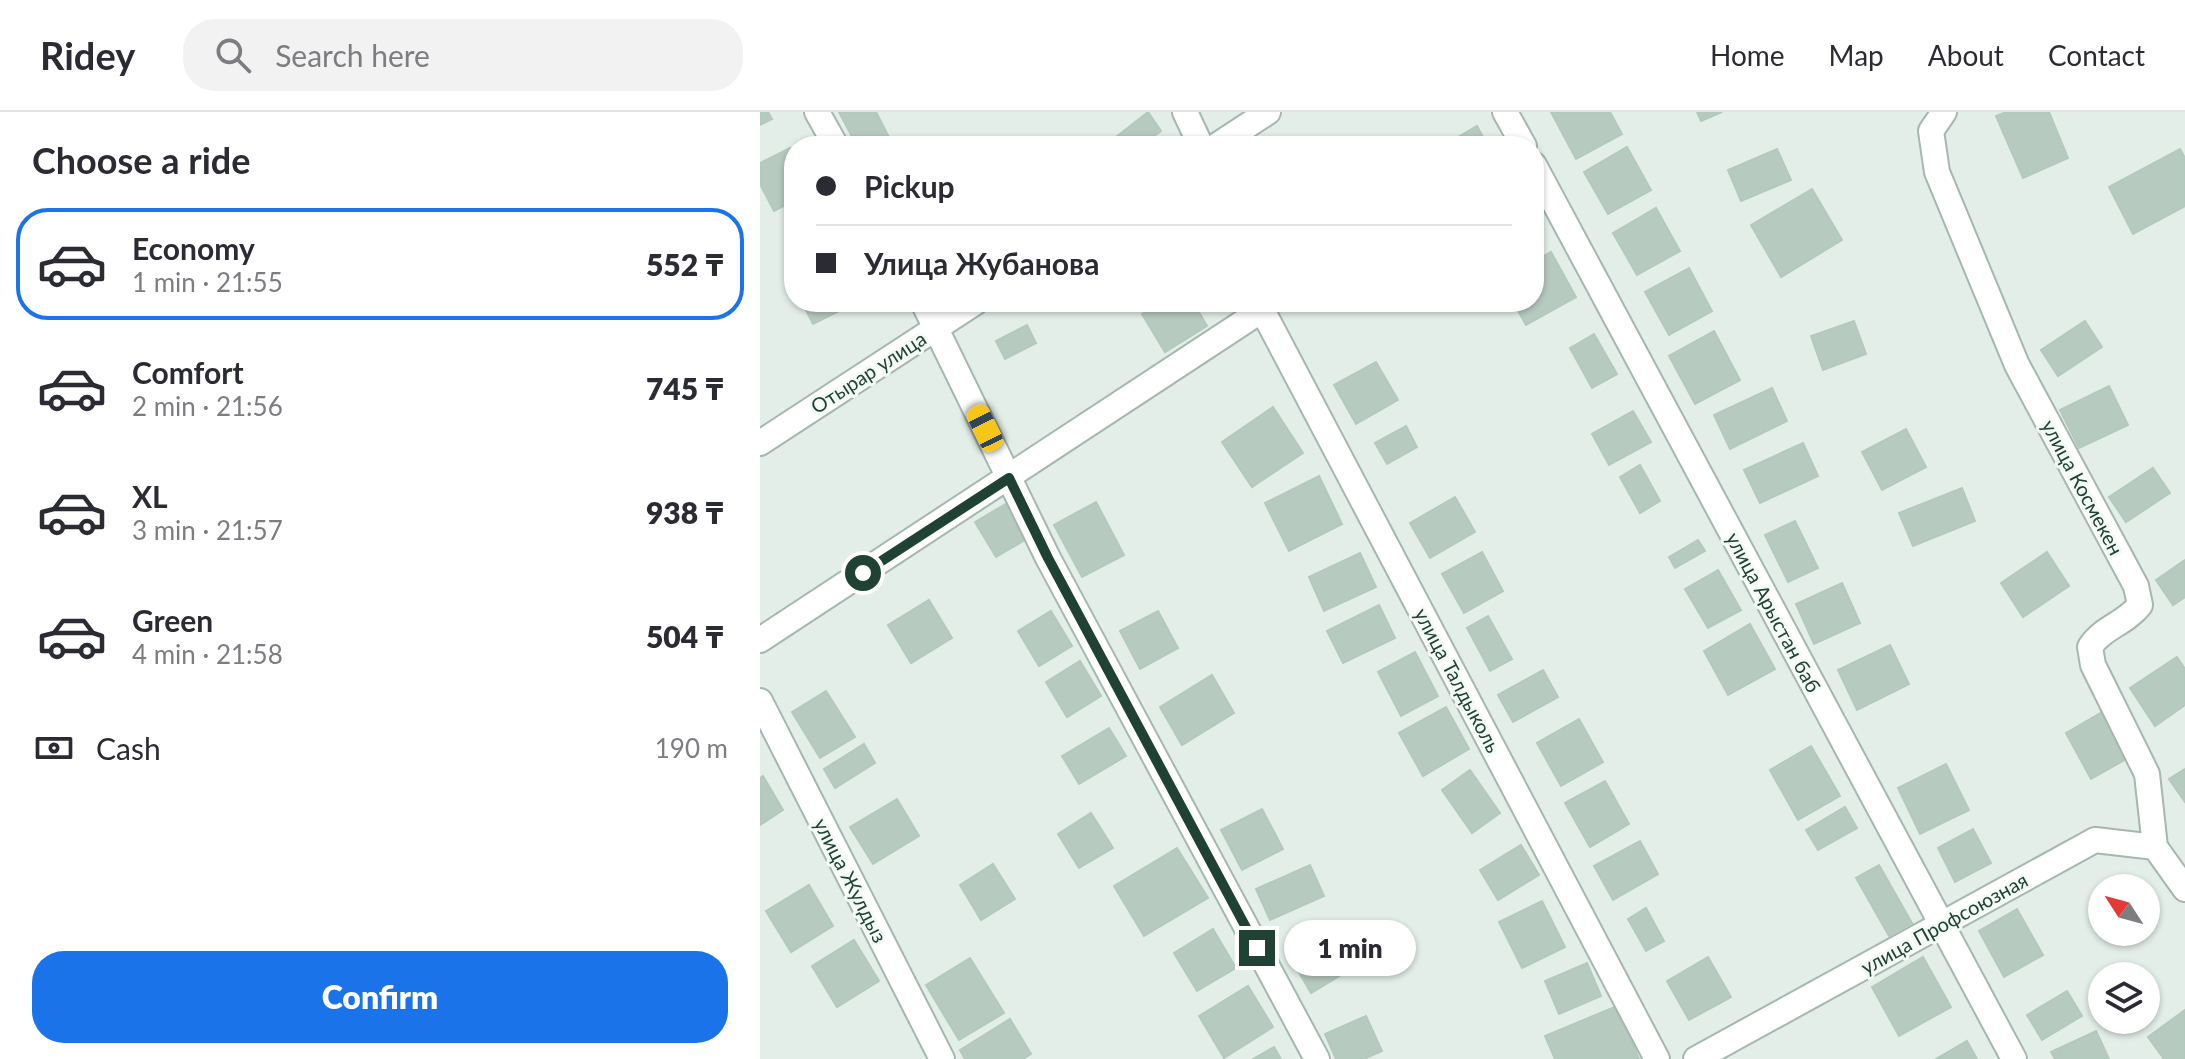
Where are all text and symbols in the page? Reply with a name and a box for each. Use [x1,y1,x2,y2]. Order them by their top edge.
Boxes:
search box [183,19,743,91]
text: Ridey [40,32,135,78]
icon: search [211,33,255,77]
text: Search here [275,37,430,73]
text: Home [1710,38,1785,72]
text: Map [1829,38,1884,72]
text: About [1928,38,2004,72]
text: Contact [2048,38,2145,72]
text: Choose a ride [32,138,251,182]
text: Pickup [864,168,955,204]
icon: car [36,228,108,300]
text: Economy [132,230,255,266]
text: Улица Жубанова [864,245,1099,281]
text: 552 ₸ [646,246,724,282]
text: 1 min · 21:55 [132,266,283,298]
street label: Отырар улица [806,326,930,418]
icon: car [36,352,108,424]
text: Comfort [132,354,244,390]
text: 745 ₸ [646,370,724,406]
text: 2 min · 21:56 [132,390,283,422]
car [964,401,1006,455]
street label: улица Космекен [2037,415,2129,559]
icon: car [36,476,108,548]
text: XL [132,478,168,514]
text: 938 ₸ [646,494,724,530]
text: 3 min · 21:57 [132,514,283,546]
street label: улица Арыстан баб [1722,528,1826,696]
route start [845,555,881,591]
icon: car [36,600,108,672]
text: Green [132,602,213,638]
street label: улица Талдыколь [1410,604,1506,756]
text: 504 ₸ [646,618,724,654]
text: 4 min · 21:58 [132,638,283,670]
icon: cash [32,726,76,770]
text: Cash [96,730,161,766]
text: 190 m [655,732,728,764]
street label: улица Жулдыз [809,814,893,946]
street label: улица Профсоюзная [1856,867,2032,979]
north arrow [2088,874,2160,946]
map controls [2088,874,2160,1034]
callout: 1 min [1285,920,1417,976]
route end [1239,930,1275,966]
text: 1 min [1318,932,1382,964]
button: Confirm [32,951,728,1043]
button: layers [2088,962,2160,1034]

